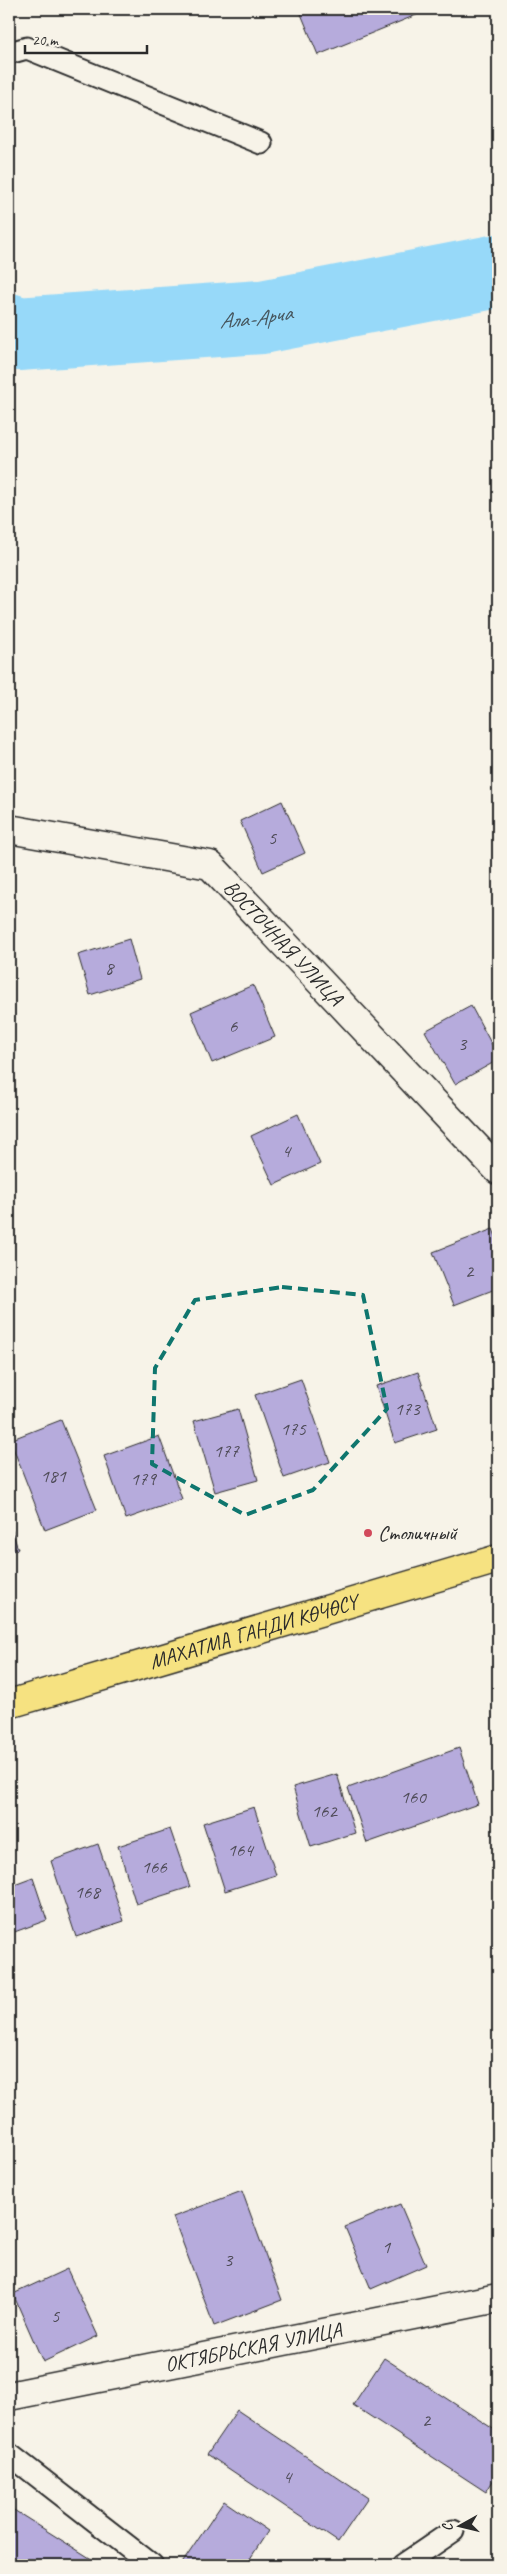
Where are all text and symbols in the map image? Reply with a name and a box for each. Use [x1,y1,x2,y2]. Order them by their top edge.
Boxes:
scale bar [25,22,148,54]
text: 20 m [32,31,59,50]
water label: Ала-Арча [218,298,297,335]
house number: 5 [268,826,278,850]
street label: ВОСТОЧНАЯ УЛИЦА [218,875,350,1012]
house number: 8 [105,956,116,980]
house number: 6 [229,1014,239,1038]
house number: 3 [458,1032,468,1056]
house number: 4 [282,1139,293,1163]
house number: 2 [465,1259,475,1283]
house number: 173 [394,1397,421,1421]
house number: 175 [280,1417,307,1441]
house number: 177 [213,1439,240,1463]
house number: 181 [40,1464,67,1488]
house number: 179 [130,1467,157,1491]
place label: Столичный [378,1520,458,1546]
marker: Столичный [362,1527,374,1539]
street label: МАХАТМА ГАНДИ КӨЧӨСҮ [146,1587,365,1675]
house number: 160 [400,1785,427,1809]
house number: 162 [311,1799,338,1823]
house number: 164 [227,1838,255,1862]
house number: 166 [141,1855,168,1879]
house number: 168 [74,1880,102,1904]
house number: 1 [382,2235,392,2259]
house number: 3 [224,2248,234,2272]
house number: 5 [51,2304,61,2328]
street label: ОКТЯБРЬСКАЯ УЛИЦА [163,2316,345,2377]
house number: 2 [422,2408,432,2432]
house number: 4 [283,2465,294,2489]
north arrow [434,2502,484,2552]
text: С [438,2521,457,2532]

